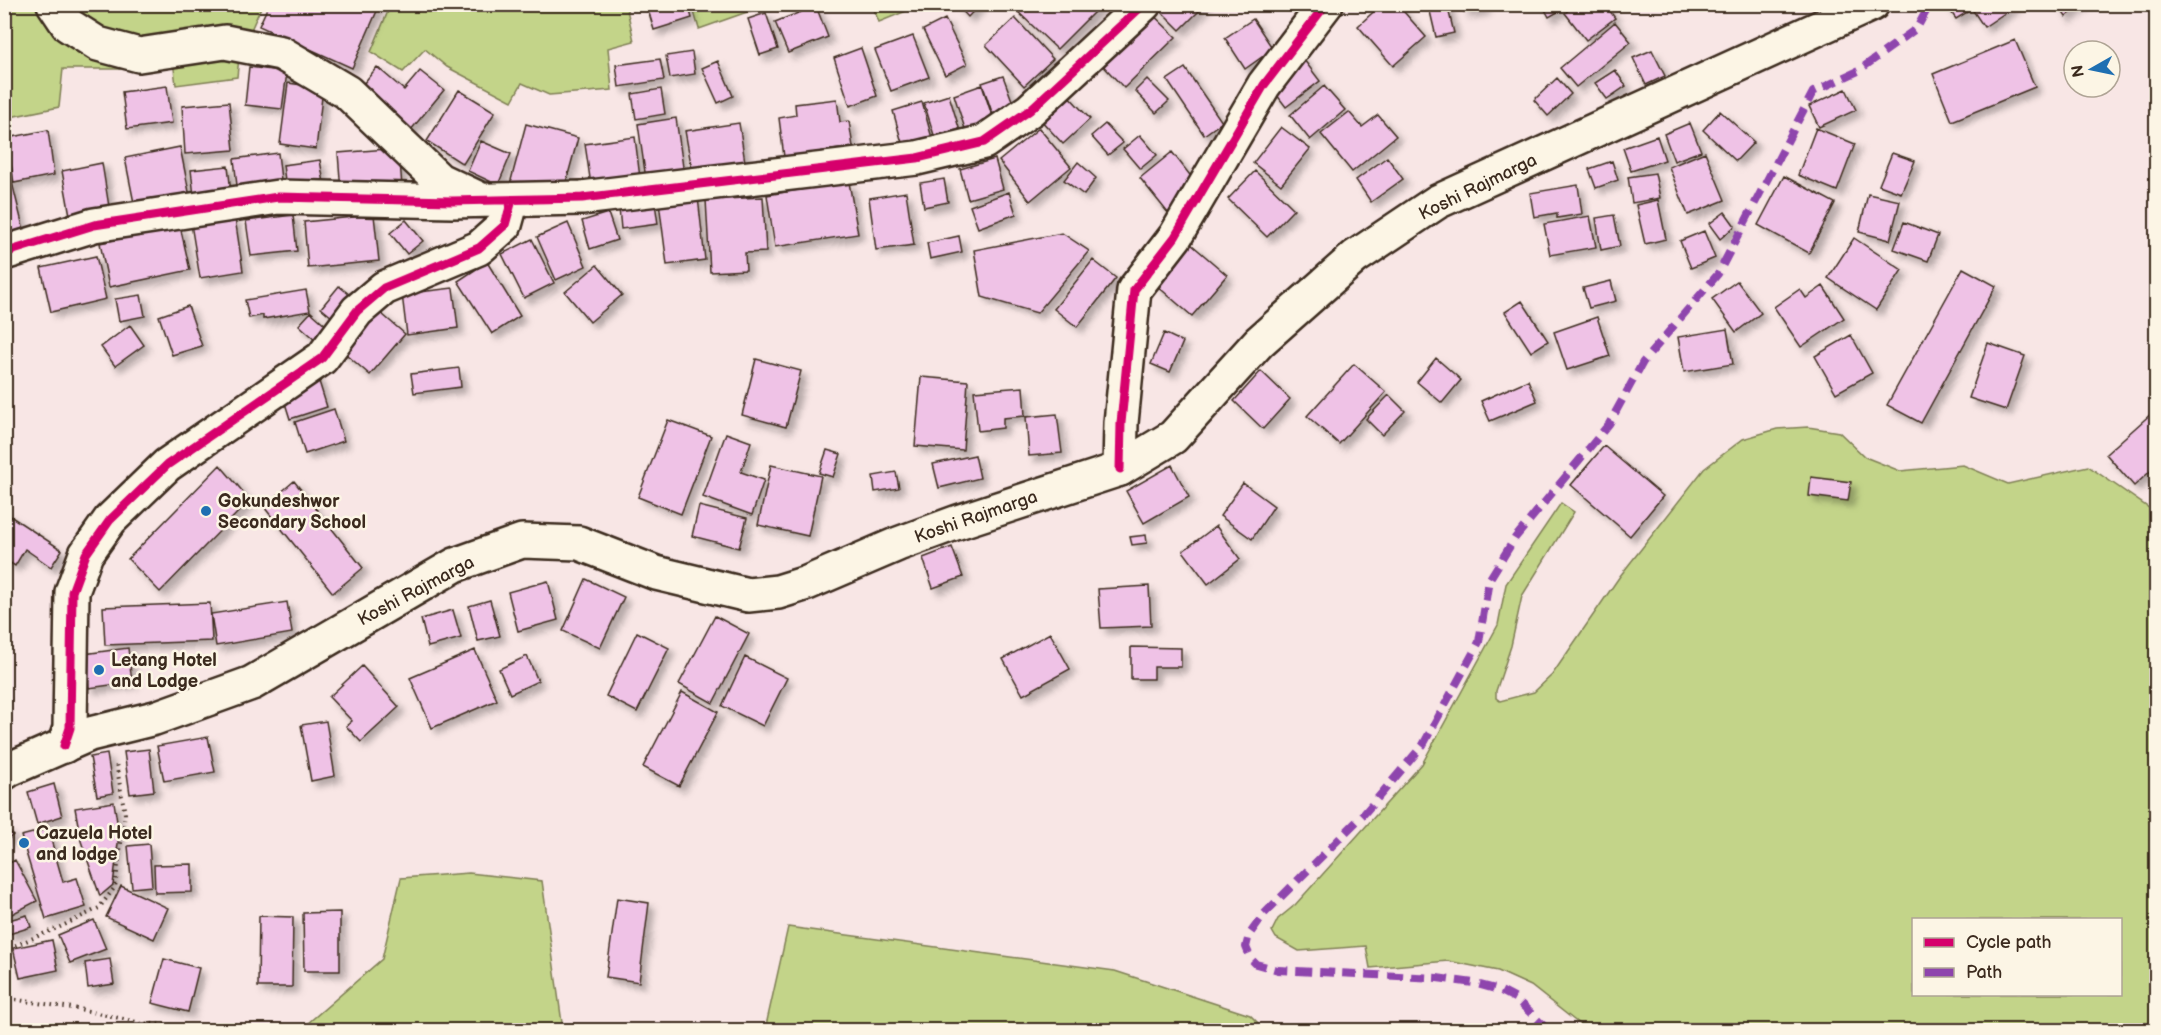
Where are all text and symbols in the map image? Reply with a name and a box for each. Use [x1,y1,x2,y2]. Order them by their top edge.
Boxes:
north arrow [2062,39,2122,99]
text: N [2068,64,2089,79]
street label: Koshi Rajmarga [1416,149,1540,225]
street label: Koshi Rajmarga [912,486,1040,548]
place label: Gokundeshwor Secondary School [218,491,366,533]
marker: Gokundeshwor Secondary School [199,504,213,518]
street label: Koshi Rajmarga [354,552,478,630]
place label: Letang Hotel and Lodge [111,650,217,692]
marker: Letang Hotel and Lodge [92,663,106,677]
place label: Cazuela Hotel and lodge [36,823,152,865]
marker: Cazuela Hotel and lodge [17,836,31,850]
legend [1912,918,2122,996]
text: Cycle path [1966,932,2052,953]
text: Path [1966,962,2002,983]

